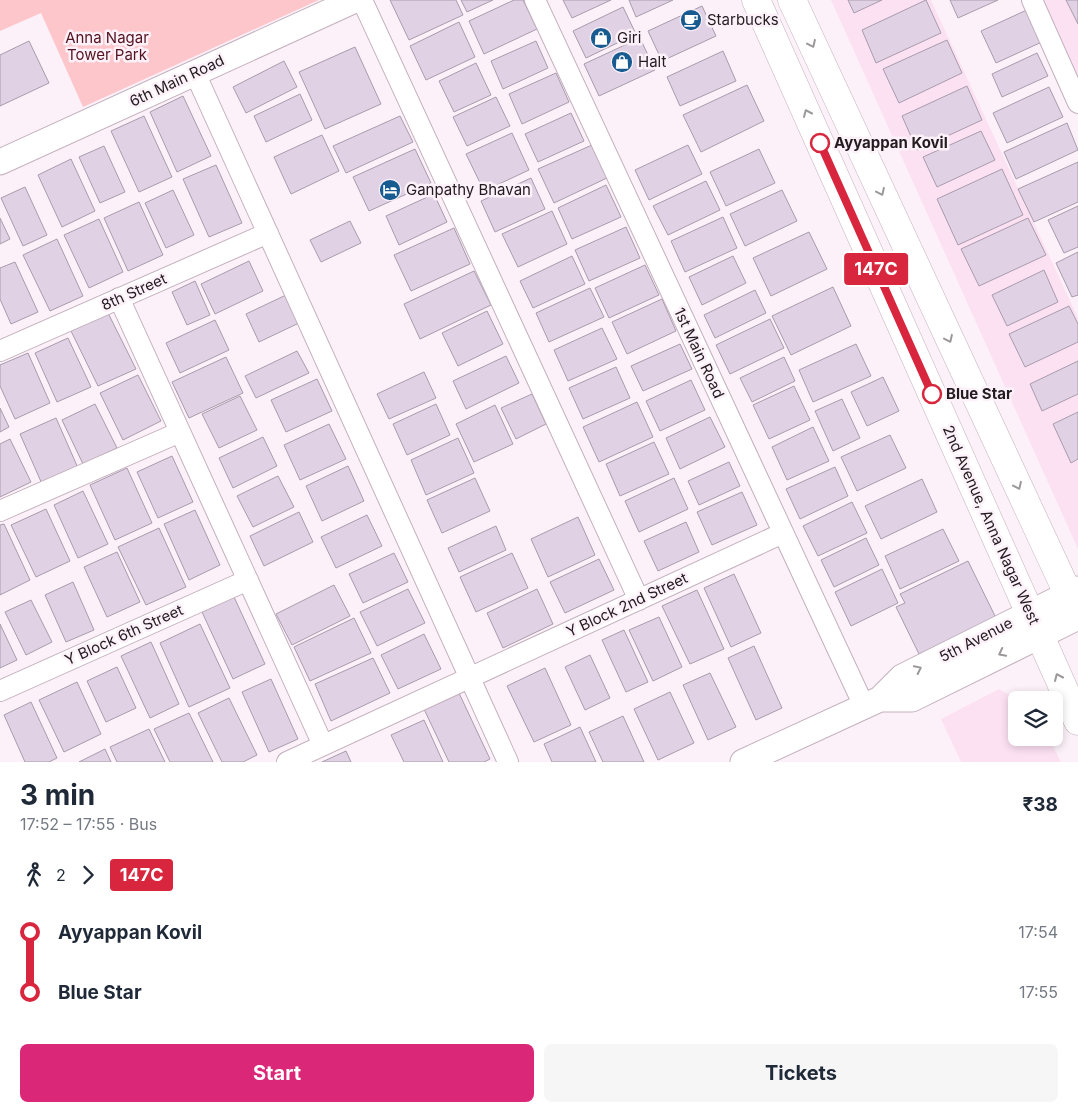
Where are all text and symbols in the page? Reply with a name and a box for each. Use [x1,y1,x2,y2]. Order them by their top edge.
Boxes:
cafe icon: Starbucks [679,8,703,32]
place label: Starbucks [707,10,779,29]
shop icon: Giri [589,26,613,50]
park label: Anna Nagar Tower Park [65,28,149,64]
place label: Giri [617,28,641,47]
one-way arrow [806,39,817,48]
street label: 6th Main Road [126,50,227,111]
shop icon: Halt [610,50,634,74]
place label: Halt [638,52,666,71]
one-way arrow [802,109,813,118]
marker: Ayyappan Kovil [810,133,830,153]
place label: Ayyappan Kovil [834,133,948,152]
hotel icon: Ganpathy Bhavan [378,178,402,202]
place label: Ganpathy Bhavan [406,180,531,199]
one-way arrow [875,186,885,195]
line badge: 147C [841,253,911,285]
text: 147C [854,258,898,279]
street label: 8th Street [98,269,170,314]
street label: 1st Main Road [670,304,729,401]
one-way arrow [943,334,954,343]
marker: Blue Star [922,384,942,404]
place label: Blue Star [946,384,1012,403]
street label: 2nd Avenue, Anna Nagar West [939,422,1044,627]
one-way arrow [1012,481,1022,490]
street label: Y Block 2nd Street [563,568,691,641]
street label: Y Block 6th Street [62,600,186,669]
street label: 5th Avenue [936,613,1016,666]
one-way arrow [999,647,1008,657]
one-way arrow [913,665,922,675]
one-way arrow [1054,673,1065,682]
map controls [1008,691,1063,746]
button: layers [1008,691,1063,746]
text: 3 min [20,778,95,812]
text: ₹38 [1023,793,1058,816]
text: 17:52 – 17:55 · Bus [20,814,157,834]
icon: walk [20,861,48,889]
icon: forward [74,861,102,889]
text: 147C [120,864,163,885]
text: 2 [56,865,66,885]
text: Ayyappan Kovil [58,921,202,944]
text: 17:54 [1018,922,1058,942]
text: Blue Star [58,981,142,1004]
text: 17:55 [1019,982,1058,1002]
button: Start [20,1044,534,1102]
button: Tickets [544,1044,1058,1102]

